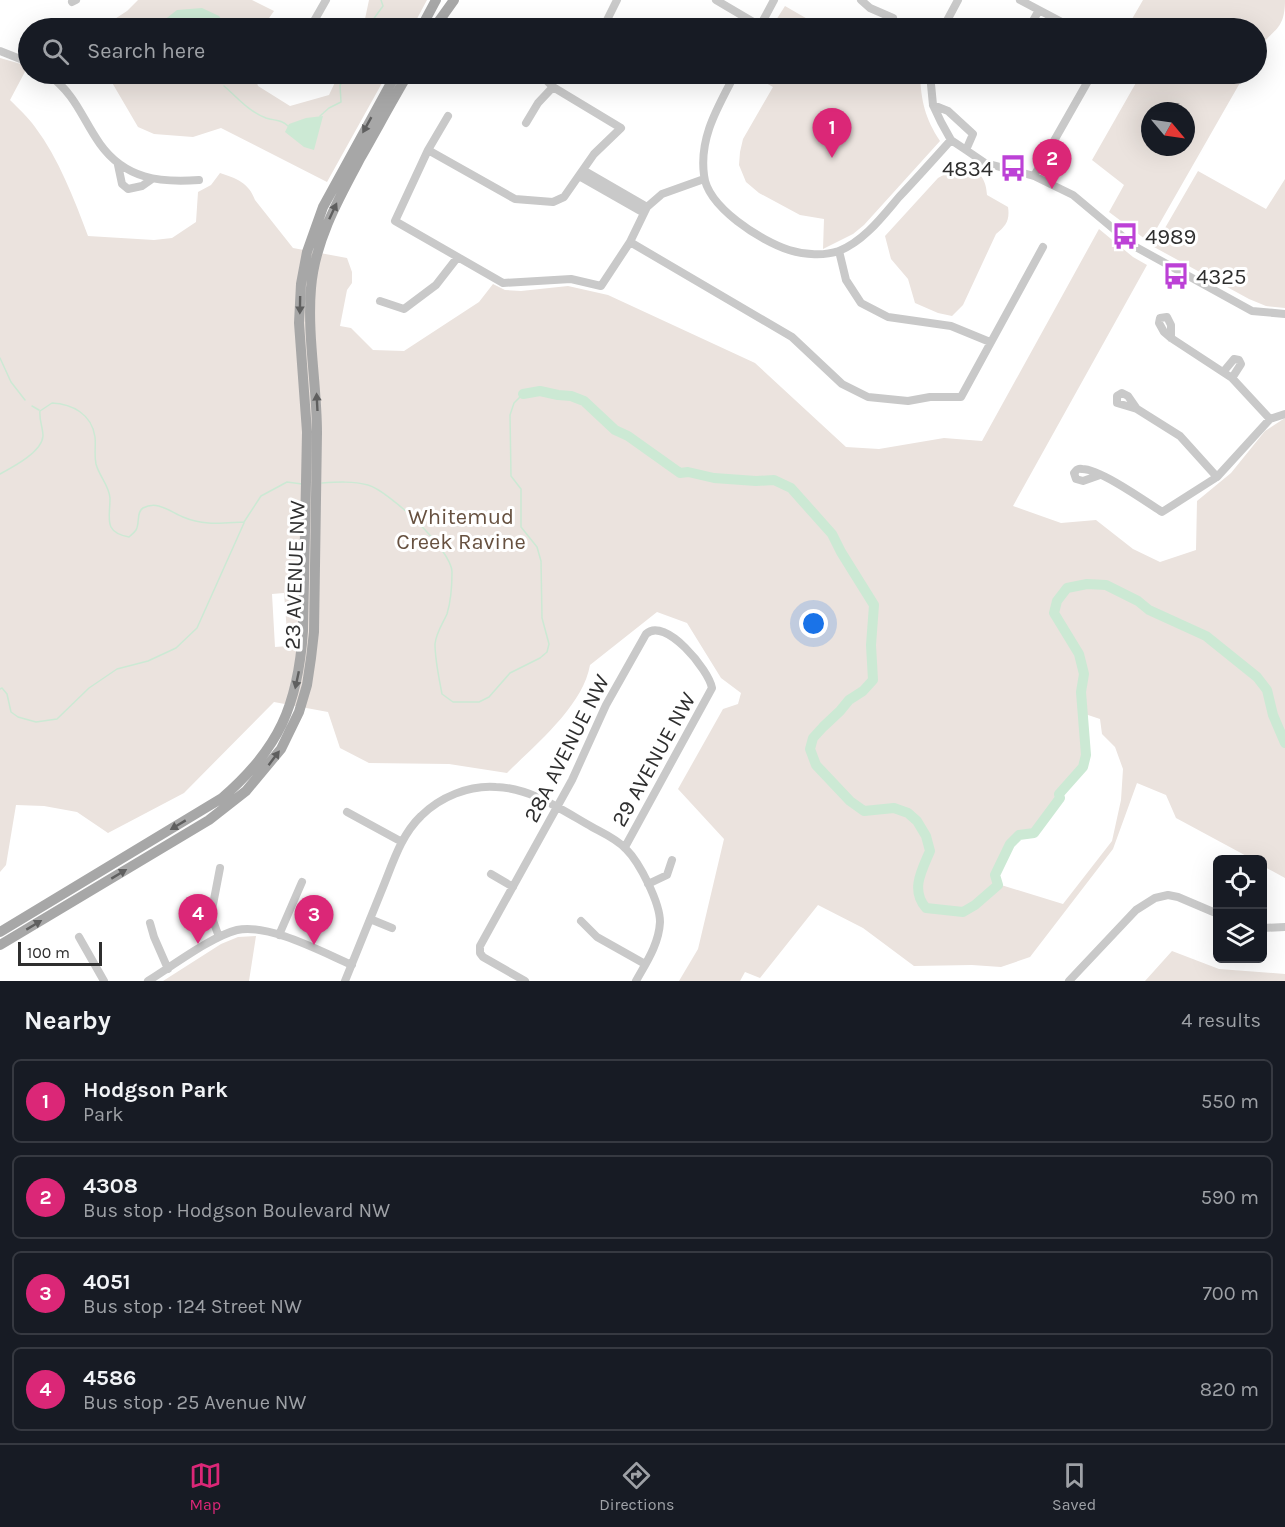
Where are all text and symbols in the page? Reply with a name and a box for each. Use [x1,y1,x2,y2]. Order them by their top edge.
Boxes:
search box [18,18,1267,84]
icon: search [39,35,72,68]
text: Search here [87,38,205,64]
north arrow [1141,102,1195,156]
pin: 1 [812,108,852,158]
one-way arrow [362,116,372,133]
pin: 2 [1032,140,1072,189]
bus stop icon: 4834 [998,153,1028,183]
place label: 4834 [942,156,993,182]
one-way arrow [328,202,337,219]
bus stop icon: 4989 [1110,221,1140,251]
place label: 4989 [1145,224,1196,250]
bus stop icon: 4325 [1161,261,1191,291]
place label: 4325 [1196,264,1246,290]
one-way arrow [295,295,304,314]
one-way arrow [312,392,321,411]
street label: 23 AVENUE NW [279,500,311,650]
park label: Whitemud Creek Ravine [396,504,526,555]
your location [799,609,828,638]
street label: 28A AVENUE NW [518,670,616,827]
one-way arrow [292,671,301,690]
street label: 29 AVENUE NW [606,688,702,831]
one-way arrow [267,751,279,766]
one-way arrow [170,820,186,831]
map controls [1213,855,1267,963]
button: locate [1213,855,1267,909]
one-way arrow [111,869,128,879]
pin: 4 [178,894,218,944]
pin: 3 [294,896,334,945]
button: layers [1213,909,1267,963]
one-way arrow [26,919,42,930]
scale bar [18,939,102,966]
text: 100 m [27,943,70,962]
text: Nearby [24,1005,111,1036]
text: 4 results [1181,1009,1261,1032]
text: Hodgson Park [83,1077,228,1103]
text: 1 [42,1090,49,1113]
text: 550 m [1201,1090,1259,1113]
text: Park [83,1103,124,1126]
text: 4308 [83,1173,138,1199]
text: 2 [39,1186,52,1209]
text: 590 m [1201,1186,1259,1209]
text: Bus stop · Hodgson Boulevard NW [83,1199,390,1222]
text: 4051 [83,1269,131,1295]
text: 3 [39,1282,52,1305]
text: 700 m [1202,1282,1259,1305]
text: Bus stop · 124 Street NW [83,1295,302,1318]
text: 4586 [83,1365,136,1391]
text: 4 [40,1378,51,1401]
text: 820 m [1200,1378,1259,1401]
text: Bus stop · 25 Avenue NW [83,1391,306,1414]
tab: Map [189,1459,222,1514]
tab: Directions [599,1459,674,1514]
tab: Saved [1052,1459,1096,1514]

